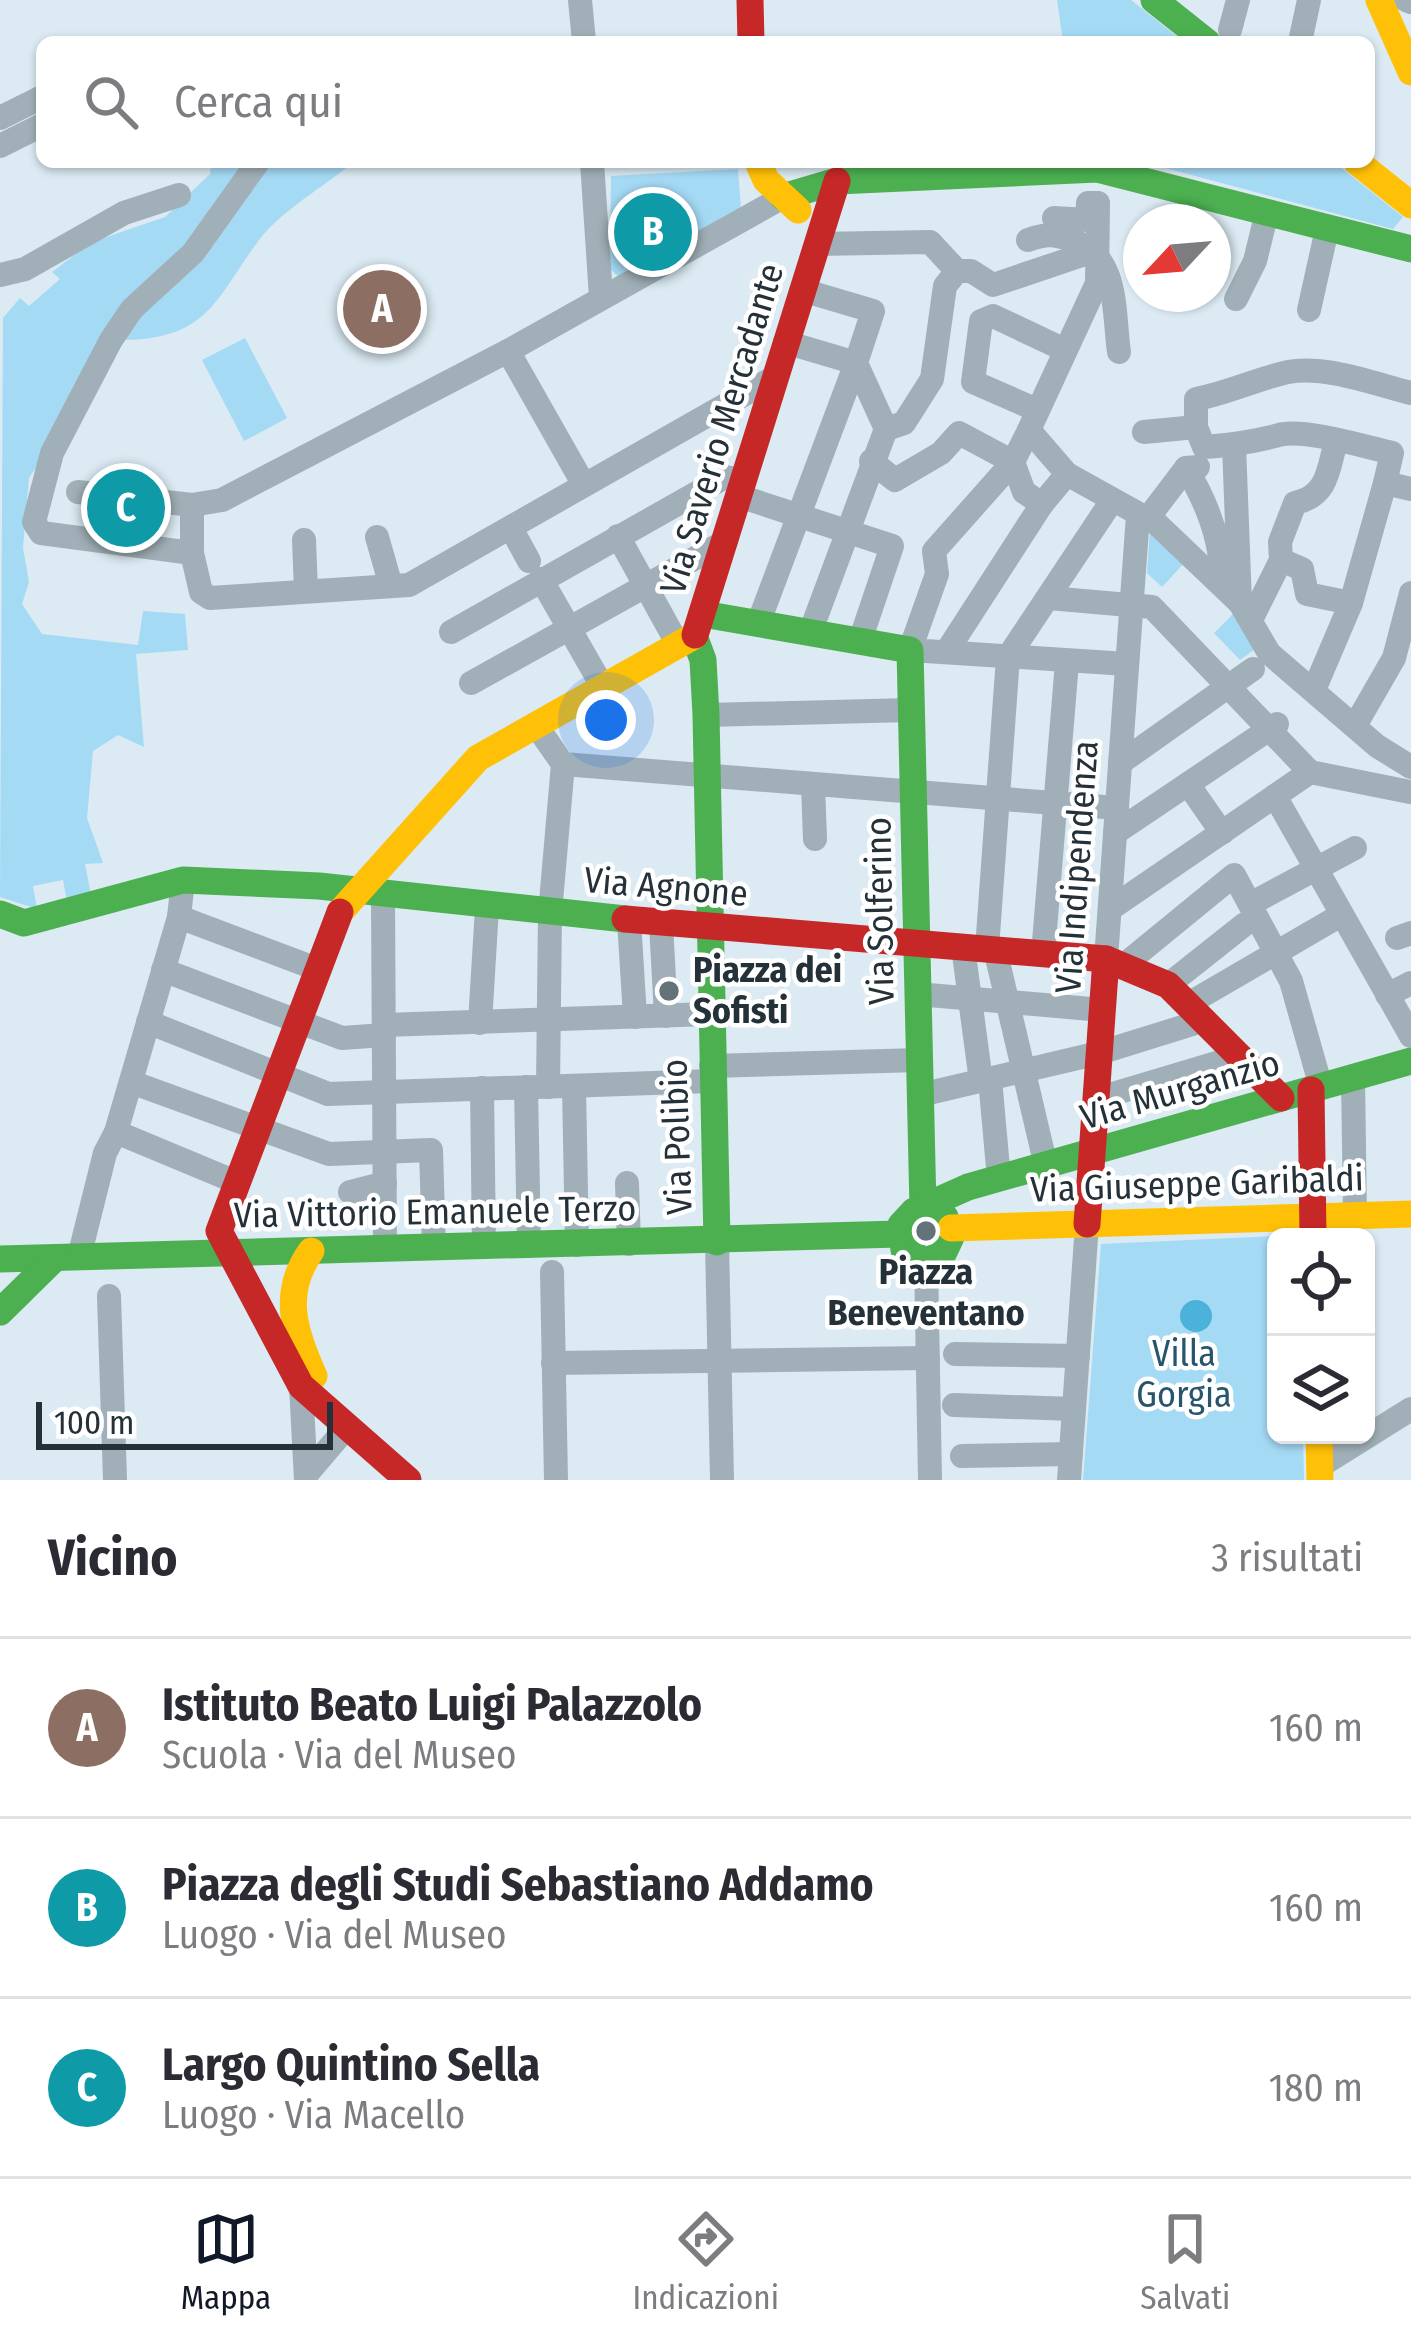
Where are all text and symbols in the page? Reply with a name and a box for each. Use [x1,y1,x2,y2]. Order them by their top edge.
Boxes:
search box [36,36,1375,168]
icon: search [78,69,144,135]
text: Cerca qui [174,75,343,129]
pin: B [614,187,692,277]
north arrow [1123,204,1231,312]
street label: Via Saverio Mercadante [651,258,793,600]
pin: A [343,264,421,354]
pin: C [87,463,165,553]
your location [576,690,636,750]
street label: Via Indipendenza [1046,739,1108,995]
street label: Via Solferino [856,817,904,1005]
street label: Via Agnone [582,858,750,916]
place label: Piazza dei Sofisti [693,948,842,1033]
marker: Piazza dei Sofisti [656,978,682,1004]
street label: Via Murganzio [1075,1041,1285,1139]
street label: Via Polibio [652,1058,702,1216]
street label: Via Giuseppe Garibaldi [1030,1156,1364,1212]
street label: Via Vittorio Emanuele Terzo [233,1186,637,1238]
marker: Piazza Beneventano [913,1218,939,1244]
map controls [1267,1228,1375,1444]
button: locate [1267,1228,1375,1336]
place label: Piazza Beneventano [827,1250,1025,1335]
park label: Villa Gorgia [1136,1332,1232,1417]
button: layers [1267,1336,1375,1444]
scale bar [36,1396,333,1449]
text: 100 m [54,1403,134,1443]
text: Vicino [48,1527,177,1589]
text: 3 risultati [1211,1535,1363,1581]
text: Istituto Beato Luigi Palazzolo [162,1678,702,1732]
text: A [76,1705,98,1751]
text: 160 m [1269,1705,1363,1751]
text: Scuola · Via del Museo [162,1732,517,1778]
text: Piazza degli Studi Sebastiano Addamo [162,1858,874,1912]
text: B [76,1885,98,1931]
text: 160 m [1269,1885,1363,1931]
text: Luogo · Via del Museo [162,1912,507,1958]
text: Largo Quintino Sella [162,2038,540,2092]
text: C [77,2065,97,2111]
text: 180 m [1269,2065,1363,2111]
text: Luogo · Via Macello [162,2092,465,2138]
tab: Mappa [181,2206,271,2318]
tab: Indicazioni [633,2206,779,2318]
tab: Salvati [1140,2206,1230,2318]

